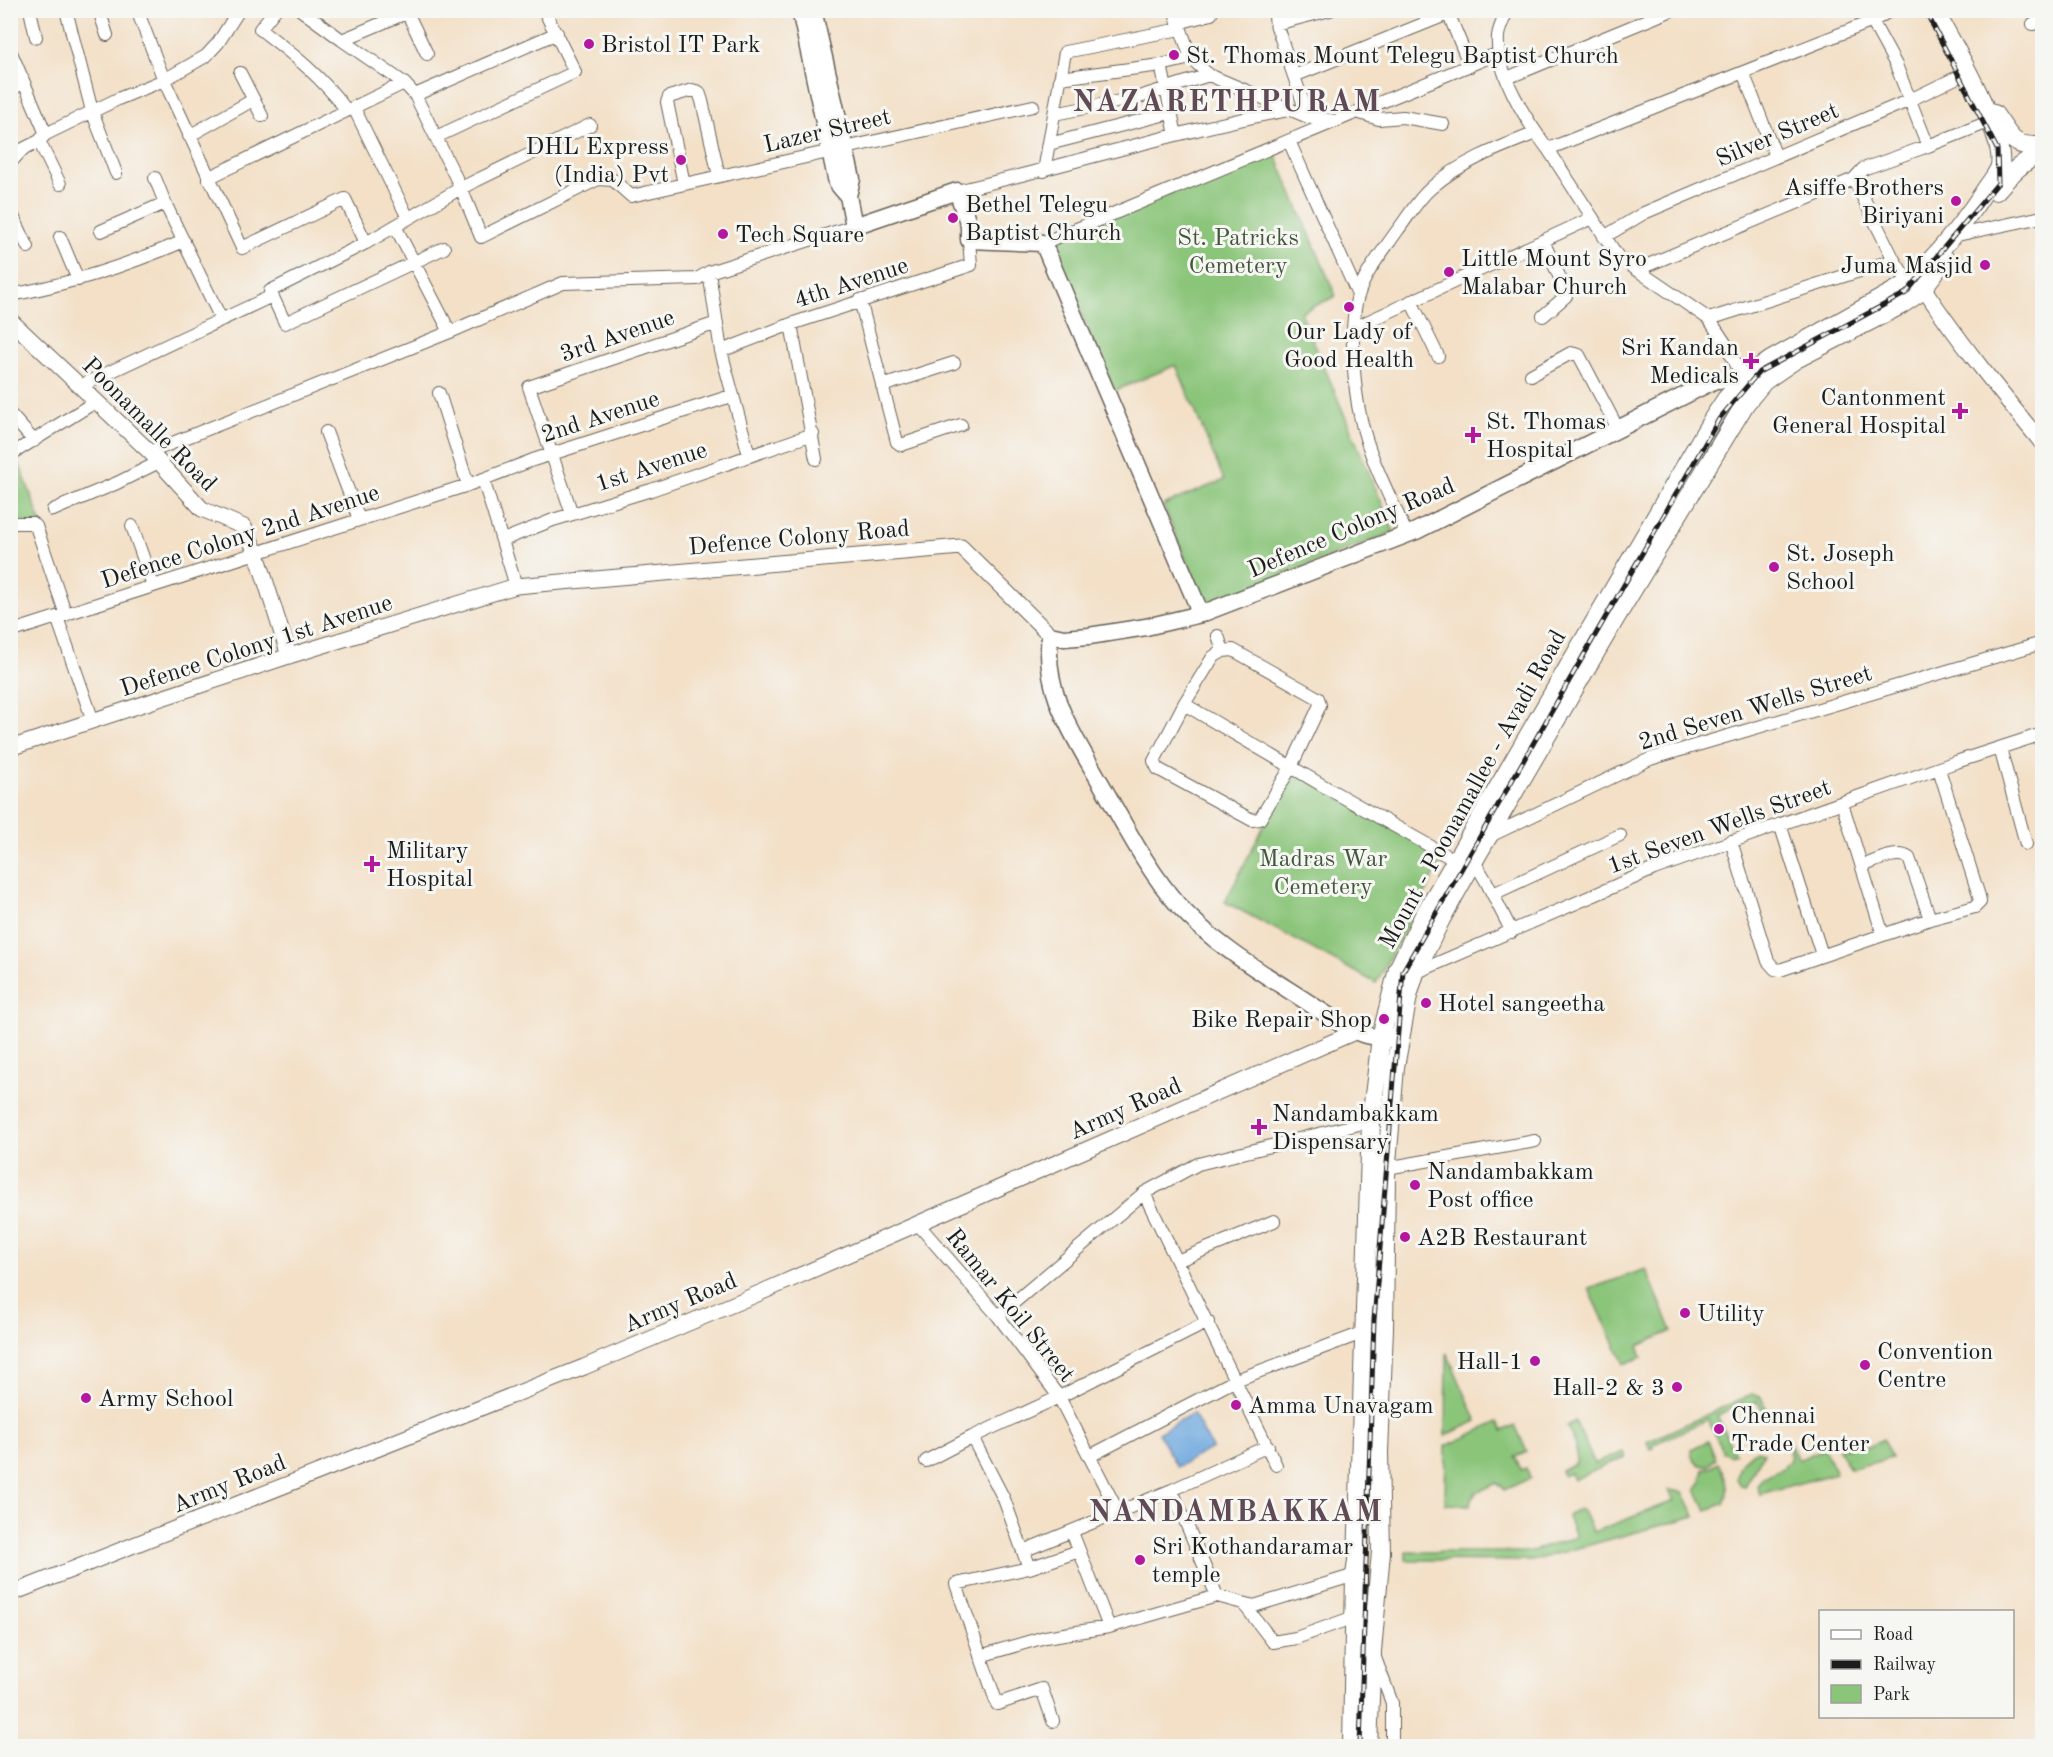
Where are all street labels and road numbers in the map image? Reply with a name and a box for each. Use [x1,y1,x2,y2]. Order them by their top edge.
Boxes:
street label: Silver Street [1713,99,1843,172]
street label: Lazer Street [762,106,893,158]
street label: 4th Avenue [792,254,912,314]
street label: 3rd Avenue [557,306,678,368]
street label: Poonamalle Road [77,354,220,497]
street label: 2nd Avenue [539,388,663,448]
street label: 1st Avenue [593,439,710,497]
street label: Defence Colony Road [1245,474,1459,583]
street label: Defence Colony 2nd Avenue [99,482,383,594]
street label: Defence Colony Road [687,517,911,561]
street label: Defence Colony 1st Avenue [118,592,396,702]
street label: Mount - Poonamallee - Avadi Road [1376,627,1572,953]
street label: 2nd Seven Wells Street [1636,662,1875,756]
street label: 1st Seven Wells Street [1605,776,1835,879]
street label: Army Road [1066,1074,1186,1145]
street label: Ramar Koil Street [940,1225,1079,1388]
street label: Army Road [621,1269,741,1338]
street label: Army Road [170,1451,290,1518]

